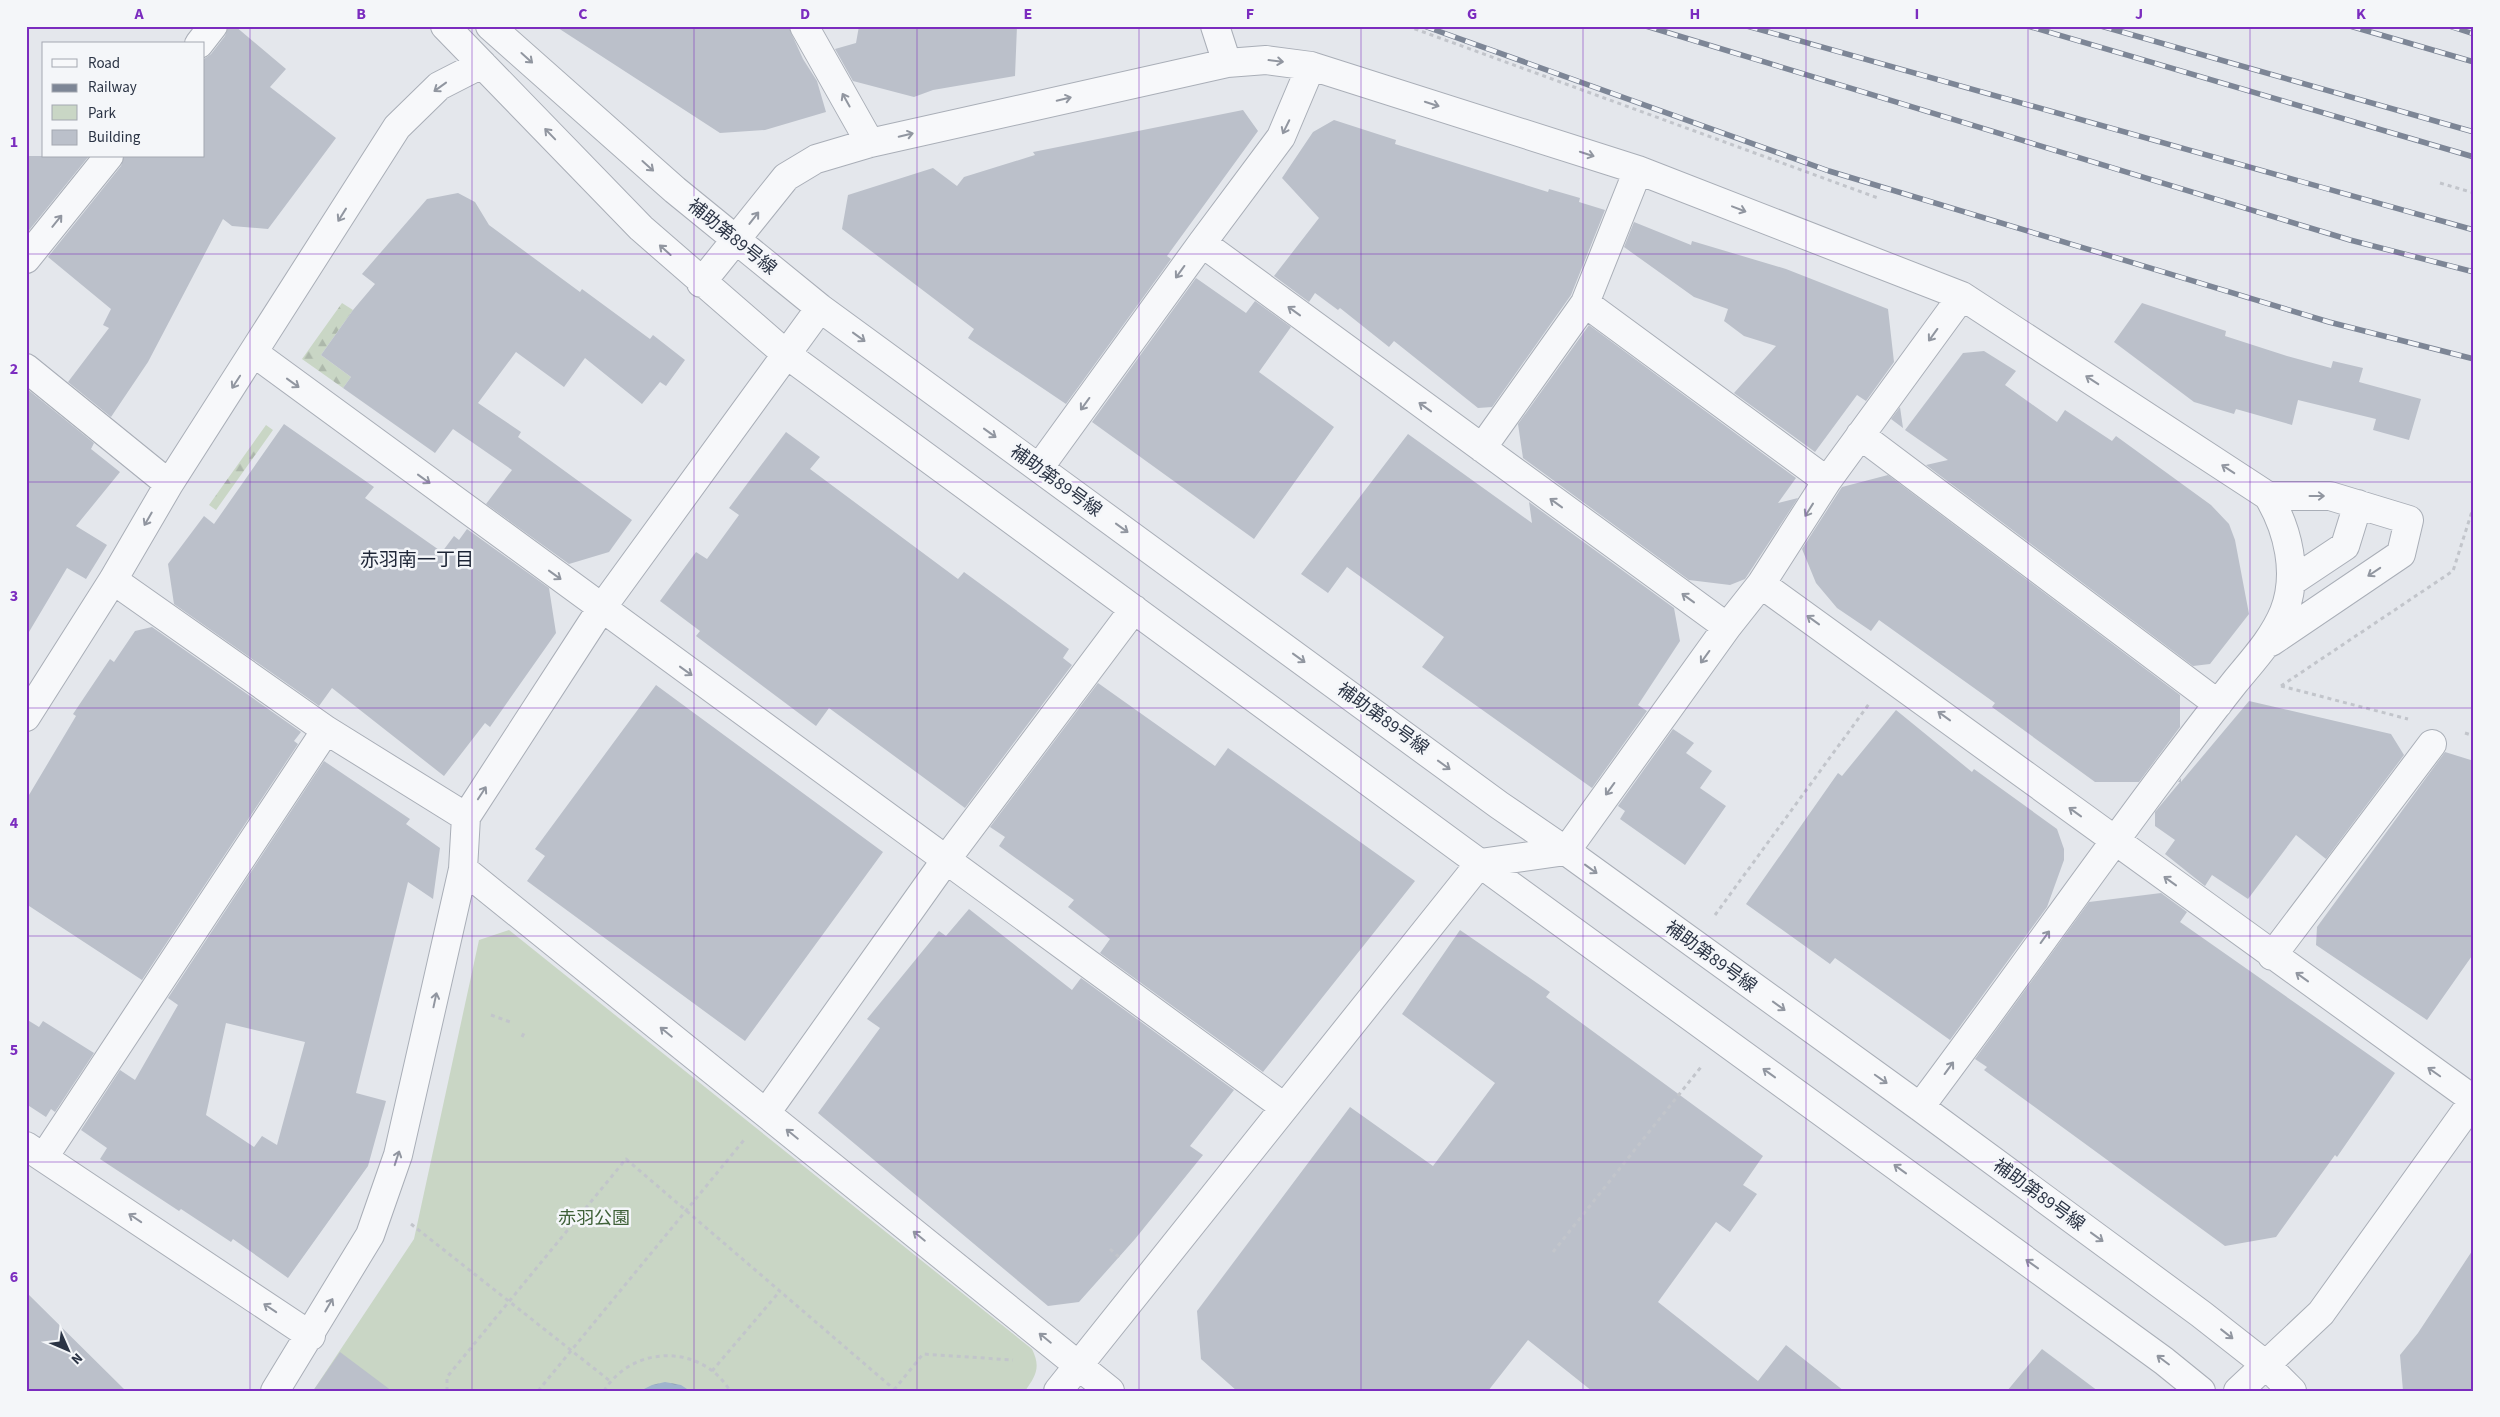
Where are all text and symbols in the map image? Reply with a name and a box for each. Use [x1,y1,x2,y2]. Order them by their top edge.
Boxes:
text: A [133,3,144,25]
text: B [356,3,366,25]
text: C [578,3,588,25]
text: D [800,3,810,25]
text: E [1024,3,1032,25]
text: F [1246,3,1254,25]
text: G [1467,3,1477,25]
text: H [1690,3,1700,25]
text: I [1915,3,1919,25]
text: J [2135,3,2143,25]
text: K [2356,3,2366,25]
legend [42,42,205,158]
text: Road [88,53,120,74]
one-way arrow [520,53,533,64]
one-way arrow [1267,57,1283,67]
text: Railway [88,77,137,98]
one-way arrow [434,82,447,93]
one-way arrow [841,94,851,108]
one-way arrow [1056,94,1072,103]
one-way arrow [1424,100,1440,110]
text: Park [88,103,117,124]
one-way arrow [1281,119,1290,134]
text: Building [88,127,141,148]
one-way arrow [544,128,556,141]
one-way arrow [897,130,913,139]
text: 1 [10,131,18,153]
one-way arrow [1578,149,1594,159]
one-way arrow [642,161,655,172]
street label: 補助第89号線 [682,193,782,281]
one-way arrow [1731,205,1747,214]
one-way arrow [336,208,346,222]
one-way arrow [748,212,759,225]
one-way arrow [51,215,62,228]
one-way arrow [658,244,671,256]
one-way arrow [1175,265,1186,279]
one-way arrow [1288,305,1301,316]
one-way arrow [1928,328,1938,342]
one-way arrow [852,332,866,342]
text: 2 [10,358,18,380]
one-way arrow [231,375,241,389]
one-way arrow [2085,375,2099,385]
one-way arrow [286,378,300,388]
one-way arrow [1080,397,1091,410]
one-way arrow [1418,402,1432,412]
one-way arrow [983,428,997,438]
street label: 補助第89号線 [1005,439,1107,523]
one-way arrow [2221,464,2235,474]
one-way arrow [417,474,431,484]
one-way arrow [2308,491,2325,501]
one-way arrow [1550,497,1563,508]
one-way arrow [1803,502,1813,516]
one-way arrow [143,511,153,526]
one-way arrow [1115,523,1129,533]
district label: 赤羽南一丁目 [360,547,474,574]
one-way arrow [2367,567,2381,577]
one-way arrow [548,570,561,581]
text: 3 [10,585,18,607]
one-way arrow [1681,593,1695,603]
one-way arrow [1806,615,1820,625]
one-way arrow [1700,650,1711,663]
one-way arrow [1292,653,1306,663]
one-way arrow [679,666,692,677]
street label: 補助第89号線 [1332,677,1434,761]
one-way arrow [1938,710,1951,721]
one-way arrow [1437,760,1451,770]
one-way arrow [1605,782,1616,795]
one-way arrow [476,786,487,800]
one-way arrow [2068,807,2082,817]
text: 4 [10,812,19,834]
one-way arrow [1584,864,1598,874]
one-way arrow [2164,876,2178,887]
street label: 補助第89号線 [1660,915,1762,999]
one-way arrow [2040,930,2050,944]
one-way arrow [2295,972,2309,982]
one-way arrow [430,993,440,1009]
one-way arrow [1772,1001,1786,1011]
one-way arrow [659,1027,672,1038]
text: 5 [10,1039,18,1061]
one-way arrow [1944,1061,1954,1075]
one-way arrow [2427,1067,2441,1077]
one-way arrow [1762,1068,1776,1078]
one-way arrow [1874,1074,1888,1084]
one-way arrow [785,1129,799,1139]
one-way arrow [392,1150,402,1166]
street label: 補助第89号線 [1988,1153,2090,1237]
one-way arrow [1893,1164,1907,1174]
park label: 赤羽公園 [558,1206,630,1231]
one-way arrow [129,1213,143,1223]
one-way arrow [912,1231,925,1242]
one-way arrow [2090,1232,2104,1242]
one-way arrow [2025,1259,2039,1269]
text: 6 [10,1266,18,1288]
one-way arrow [324,1298,334,1312]
one-way arrow [264,1303,278,1313]
north arrow [42,1324,92,1374]
one-way arrow [2220,1329,2233,1340]
one-way arrow [1039,1333,1052,1344]
text: N [66,1348,87,1369]
one-way arrow [2156,1355,2170,1365]

